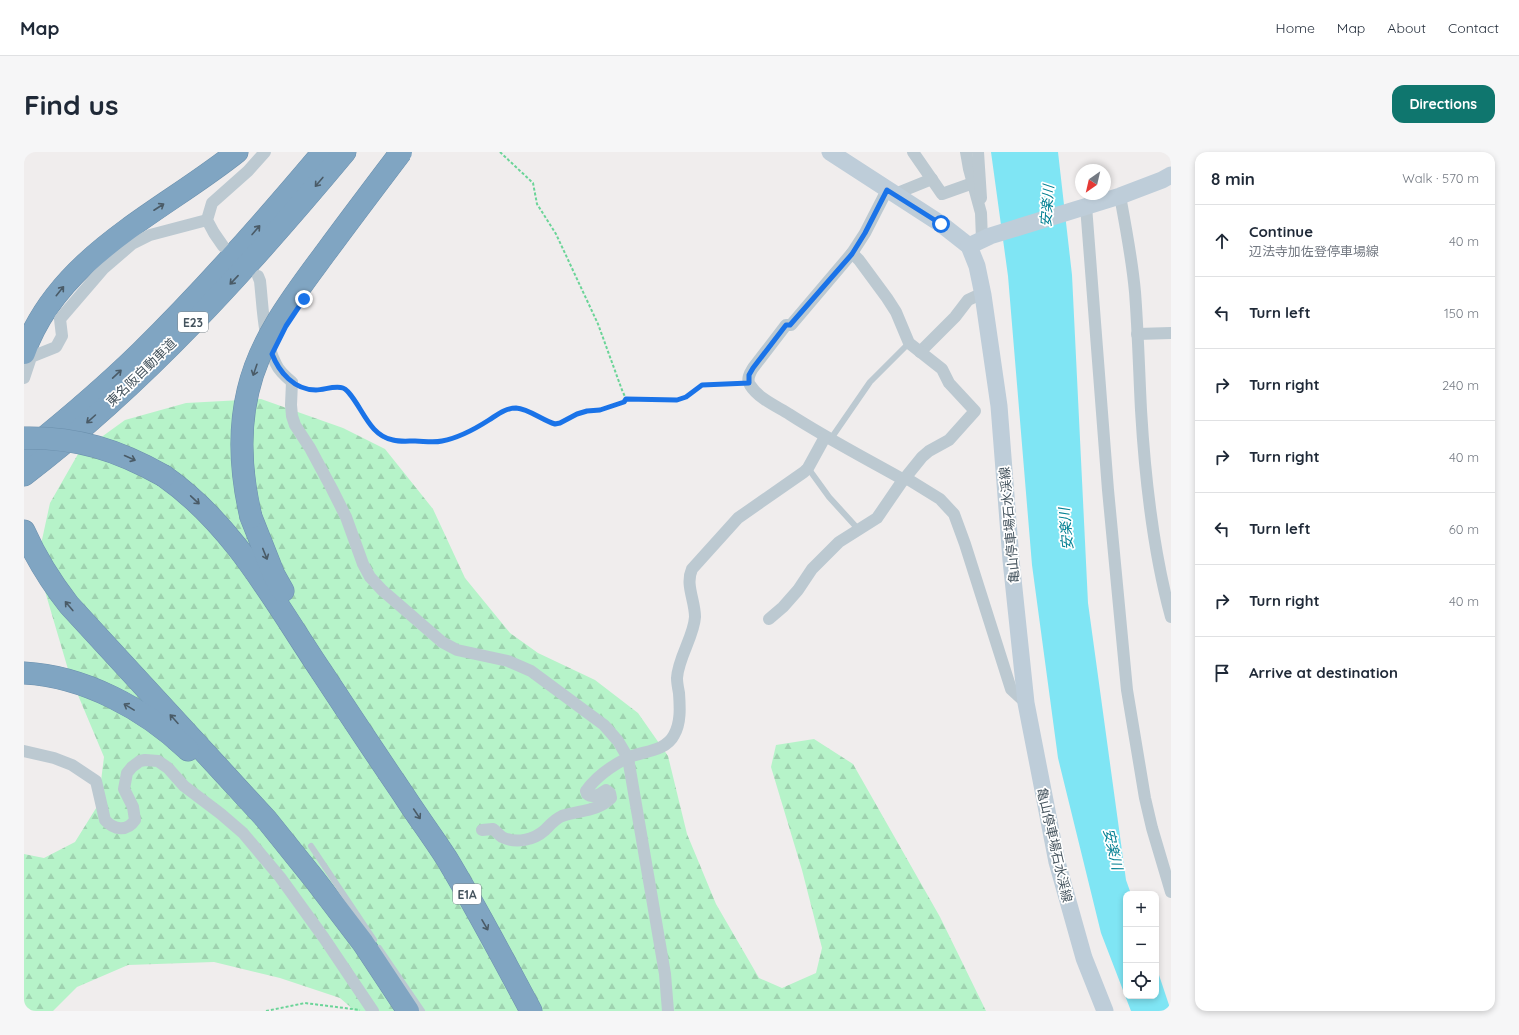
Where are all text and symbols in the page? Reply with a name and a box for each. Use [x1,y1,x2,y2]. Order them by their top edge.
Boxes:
text: Map [20,16,59,40]
text: Home [1276,19,1315,37]
text: Map [1337,19,1365,37]
text: About [1387,19,1426,37]
text: Contact [1448,19,1499,37]
button: Directions [1392,85,1495,123]
text: Find us [24,87,118,122]
north arrow [1075,164,1111,200]
text: 8 min [1211,168,1255,189]
text: Walk · 570 m [1402,170,1479,186]
one-way arrow [315,176,324,187]
water label: 安楽川 [1037,182,1058,228]
one-way arrow [153,203,165,211]
route start [932,215,950,233]
text: Continue [1249,222,1313,241]
one-way arrow [251,225,261,235]
icon: ahead [1211,230,1233,252]
text: 40 m [1449,233,1479,249]
text: 辺法寺加佐登停車場線 [1249,243,1379,259]
one-way arrow [230,274,239,284]
one-way arrow [56,286,65,297]
route end [295,290,313,308]
icon: left [1211,302,1233,324]
text: Turn left [1249,303,1311,322]
text: 150 m [1444,305,1479,321]
road number: E23 [178,312,208,332]
street label: 東名阪自動車道 [103,335,179,409]
one-way arrow [251,363,258,376]
one-way arrow [112,369,122,379]
icon: right [1211,374,1233,396]
text: Turn right [1249,375,1320,394]
text: 240 m [1442,377,1479,393]
one-way arrow [86,415,96,424]
icon: right [1211,446,1233,468]
text: Turn right [1249,447,1320,466]
text: 40 m [1449,449,1479,465]
one-way arrow [124,455,136,462]
street label: 亀山停車場石水渓線 [996,466,1022,584]
one-way arrow [189,495,200,504]
water label: 安楽川 [1055,505,1077,551]
icon: left [1211,518,1233,540]
text: Turn left [1249,519,1311,538]
text: 60 m [1449,521,1479,537]
one-way arrow [262,547,269,559]
icon: right [1211,590,1233,612]
text: Turn right [1249,591,1320,610]
text: 40 m [1449,593,1479,609]
one-way arrow [65,600,74,611]
icon: arrive [1211,662,1233,684]
text: Arrive at destination [1249,663,1398,682]
one-way arrow [124,703,135,711]
one-way arrow [170,713,179,724]
street label: 亀山停車場石水渓線 [1034,786,1076,904]
one-way arrow [412,809,421,820]
water label: 安楽川 [1100,827,1127,873]
road number: E1A [453,884,481,904]
map controls [1123,891,1159,999]
button: + [1123,891,1159,927]
one-way arrow [481,919,489,931]
button: − [1123,927,1159,963]
button: locate [1123,963,1159,999]

